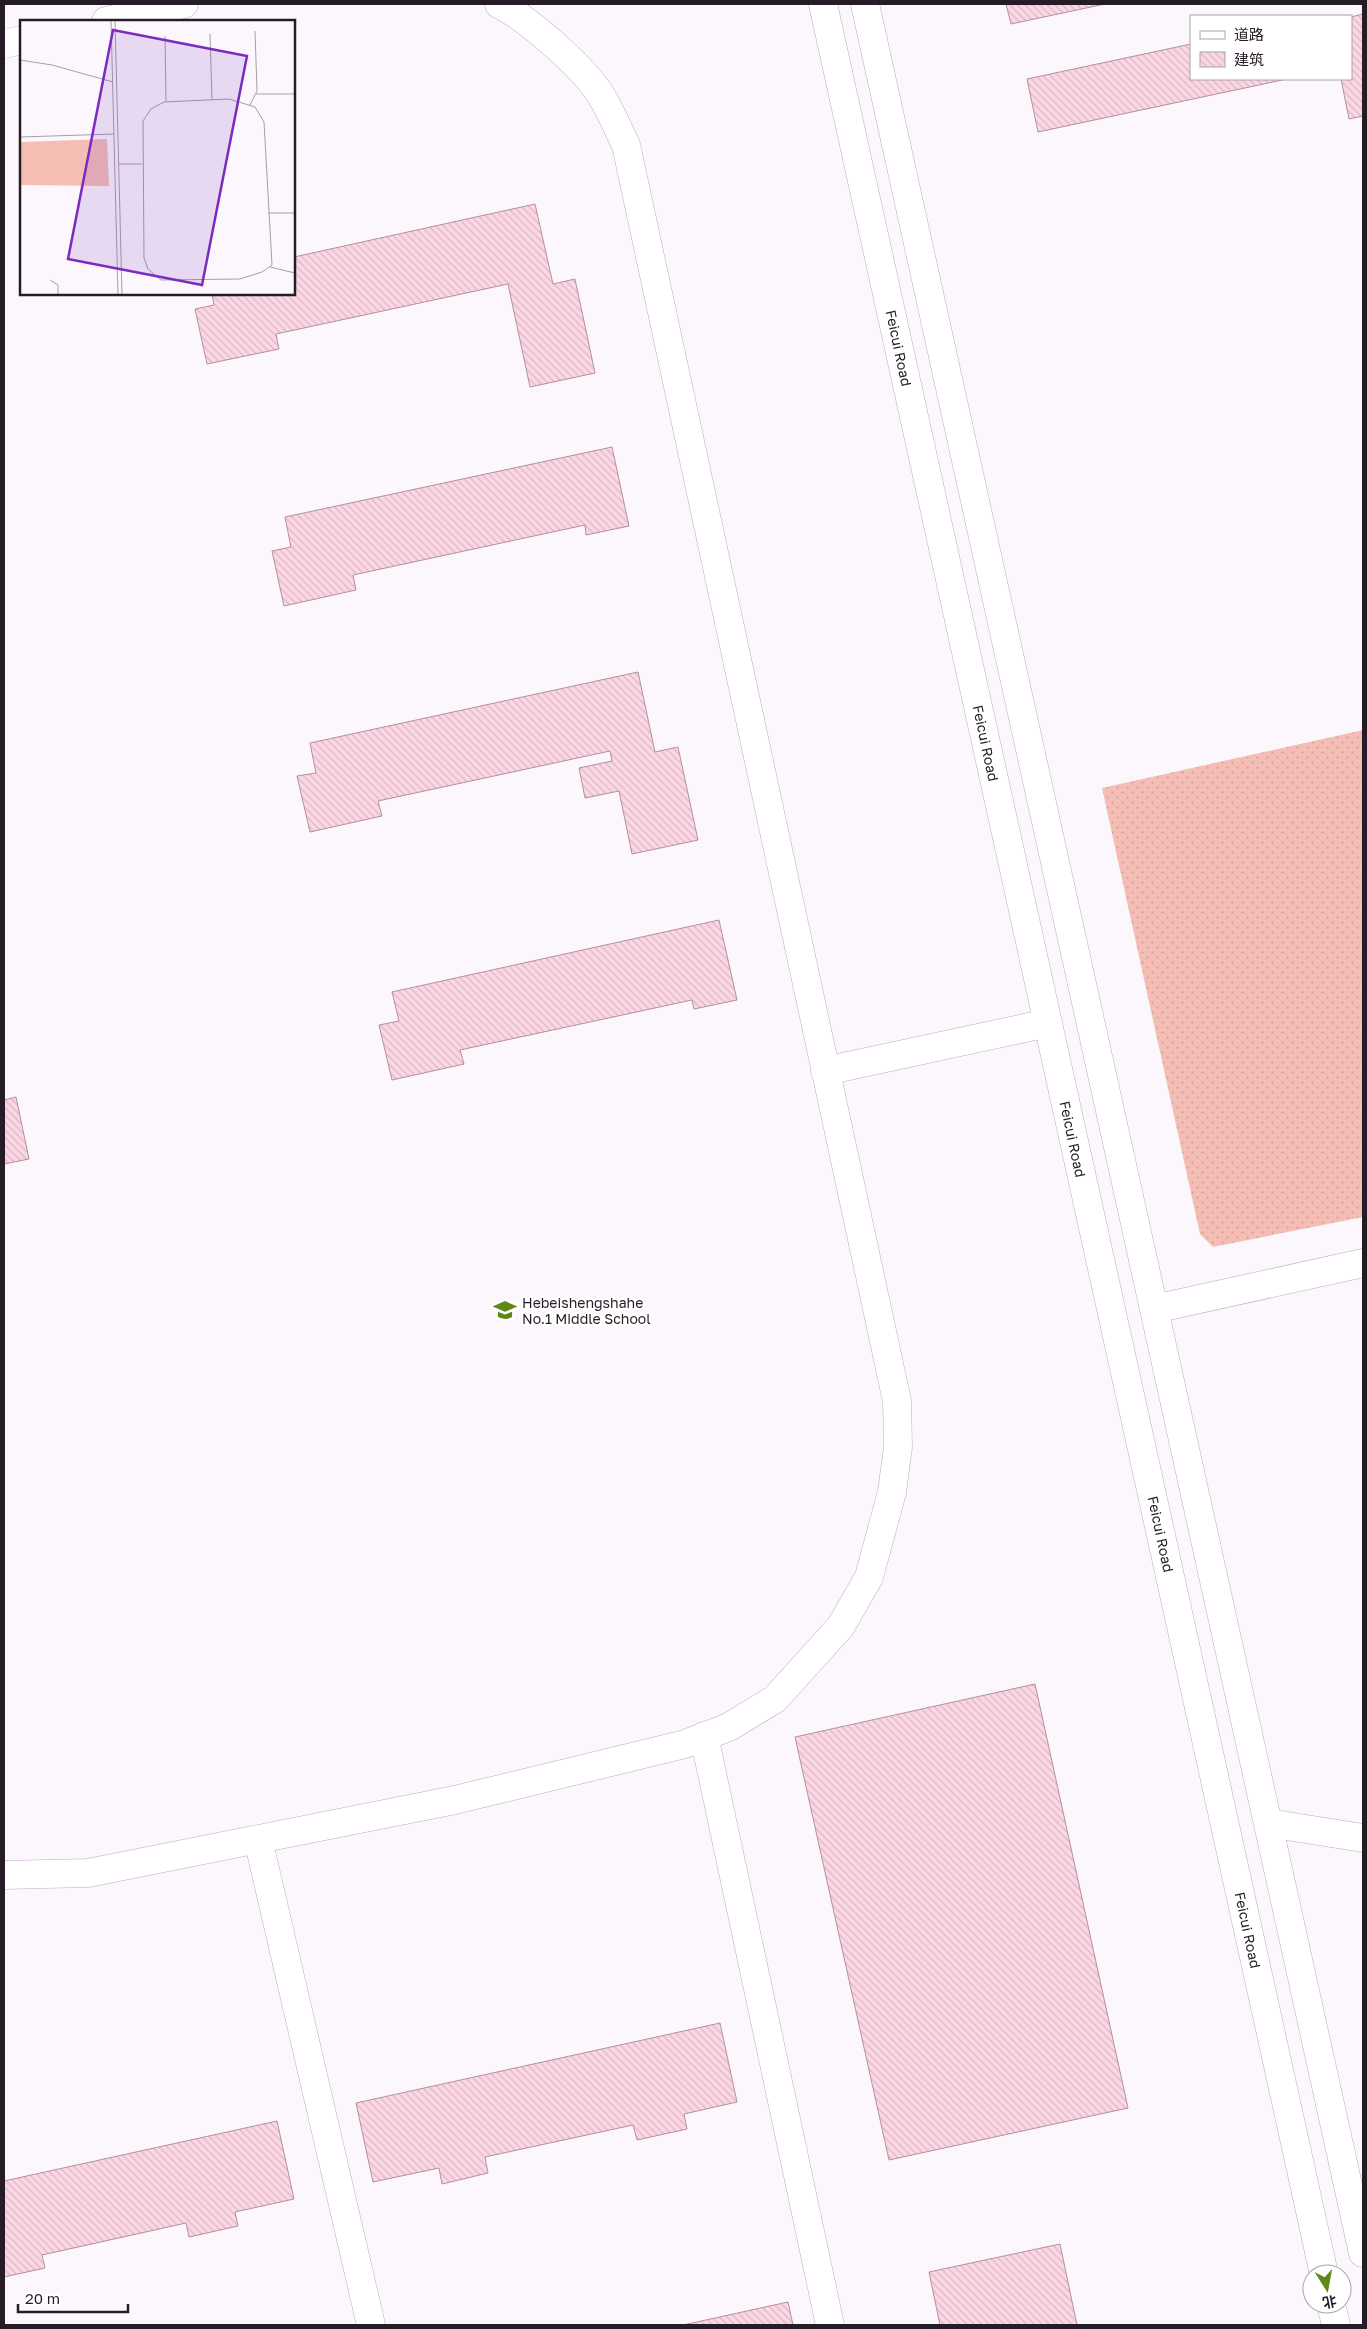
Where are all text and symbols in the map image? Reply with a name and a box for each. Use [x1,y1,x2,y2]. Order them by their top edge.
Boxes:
legend [1190,15,1352,80]
inset map [20,20,295,295]
text: 道路 [1234,25,1264,43]
text: 建筑 [1234,50,1264,68]
street label: Feicui Road [883,308,915,388]
street label: Feicui Road [970,703,1002,783]
street label: Feicui Road [1057,1099,1089,1179]
place label: Hebeishengshahe No.1 Middle School [522,1294,651,1327]
school or university icon: Hebeishengshahe No.1 Middle School [492,1297,518,1323]
street label: Feicui Road [1145,1494,1177,1574]
street label: Feicui Road [1232,1890,1264,1970]
north arrow [1302,2264,1352,2314]
scale bar [18,2282,128,2314]
text: 20 m [25,2289,60,2307]
text: 北 [1321,2293,1338,2312]

